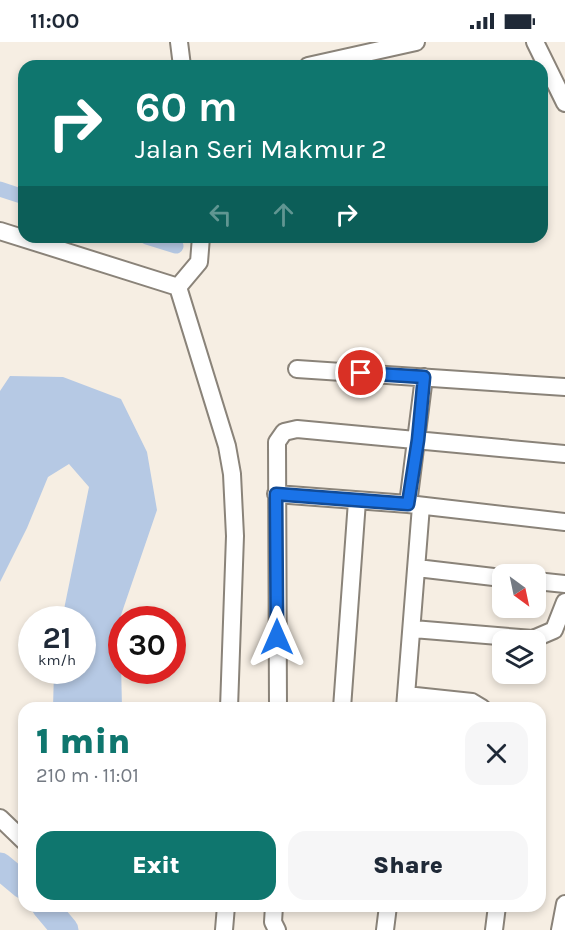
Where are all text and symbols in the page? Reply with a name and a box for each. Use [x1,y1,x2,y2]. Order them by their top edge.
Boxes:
text: 11:00 [30,8,79,34]
text: 60 m [135,82,238,132]
icon: right [36,84,114,162]
text: Jalan Seri Makmur 2 [135,133,387,165]
icon: left [204,198,237,231]
icon: ahead [267,198,300,231]
icon: right [330,198,363,231]
pin [335,347,386,398]
icon: arrive [344,356,377,389]
north arrow [492,564,546,618]
map controls [492,564,546,684]
position arrow [245,605,309,669]
speed limit sign: 30 [108,606,186,684]
text: 21 [43,620,71,656]
button: layers [492,630,546,684]
text: km/h [38,651,76,669]
text: 1 min [36,720,130,762]
button: close [465,722,528,785]
text: 210 m · 11:01 [36,764,139,787]
button: Exit [36,831,276,900]
button: Share [288,831,528,900]

